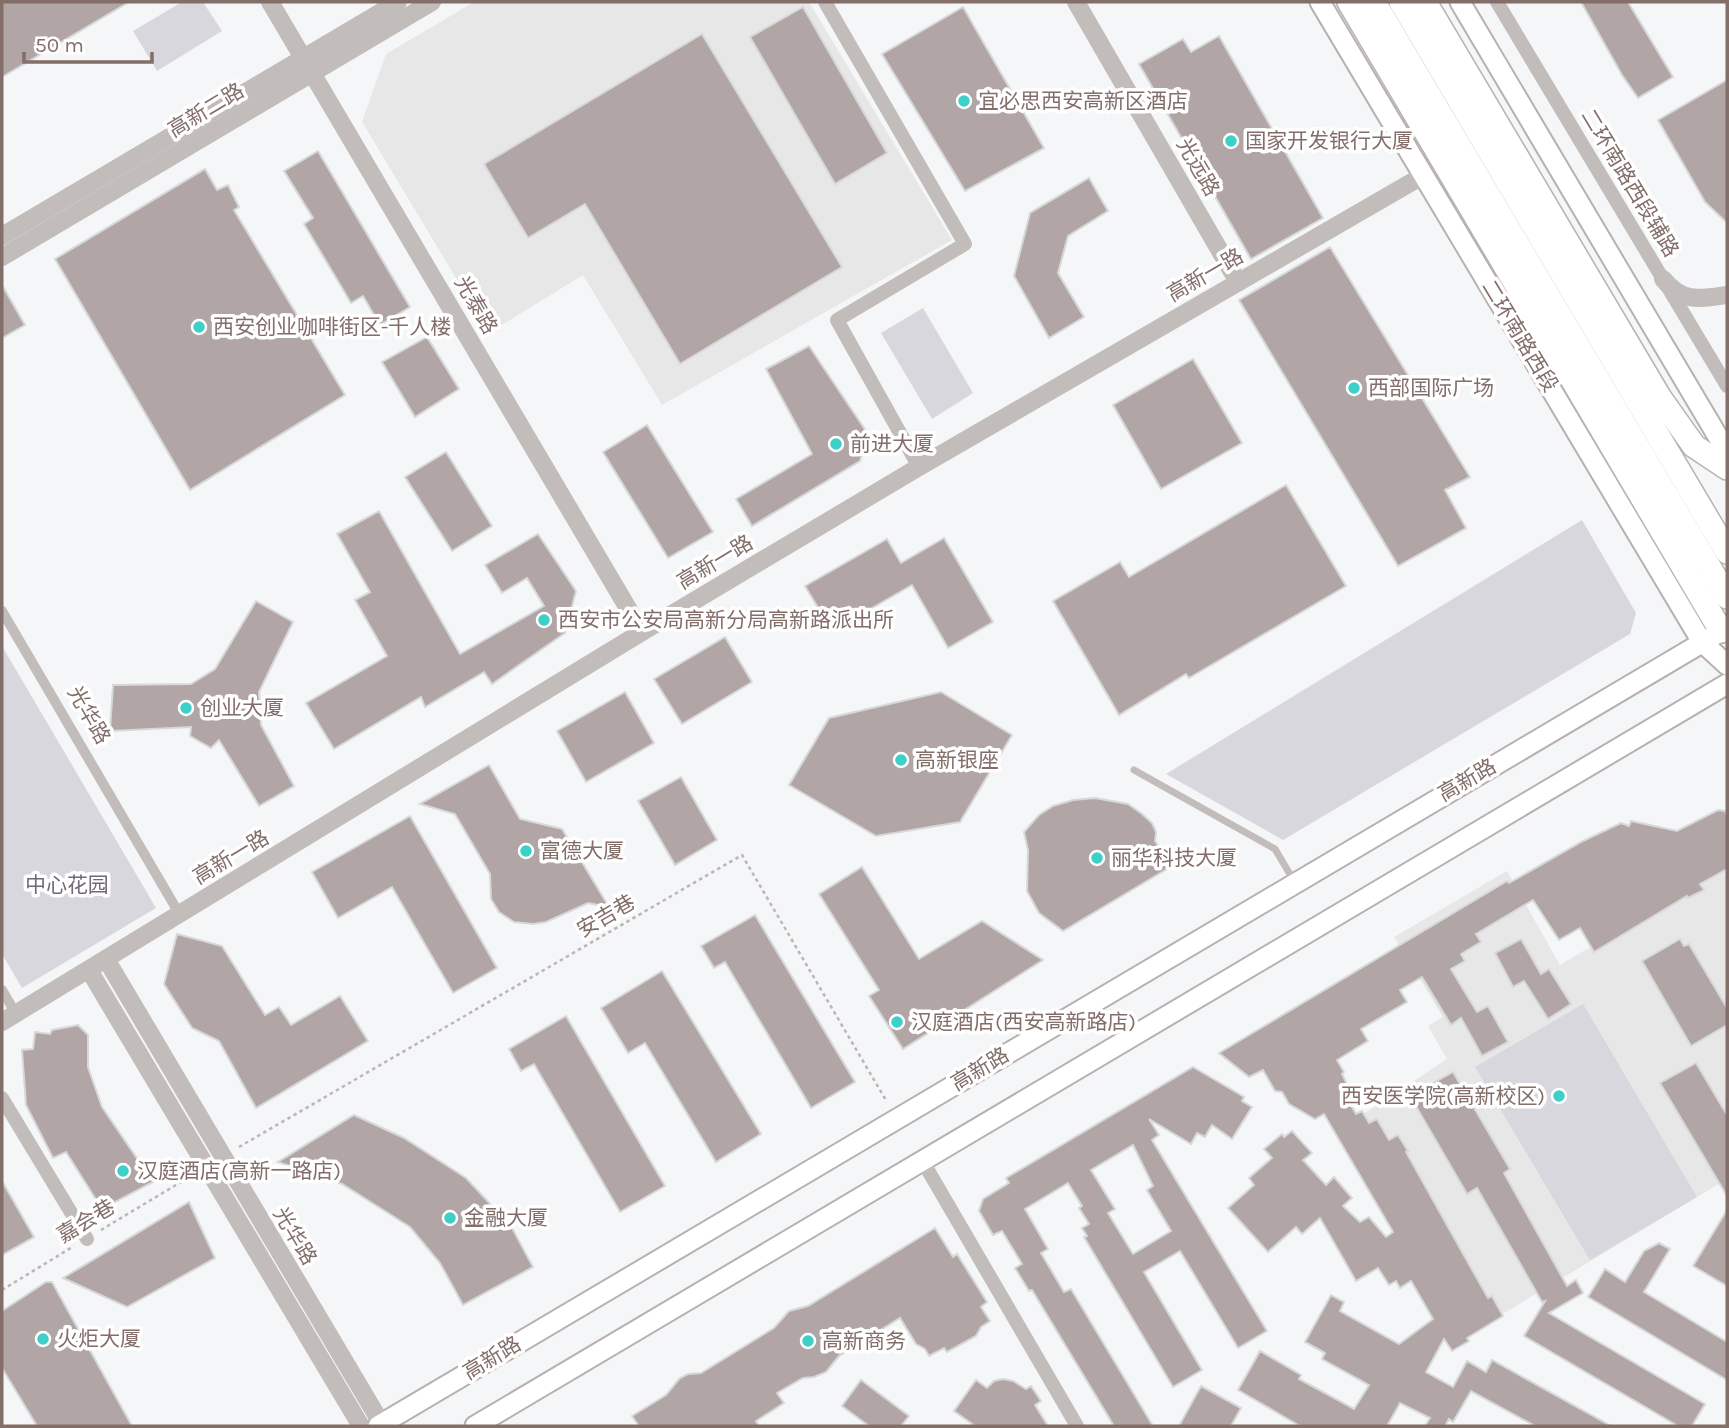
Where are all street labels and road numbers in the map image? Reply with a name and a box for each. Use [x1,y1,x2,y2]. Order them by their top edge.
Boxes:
street label: 高新二路 [164,78,248,142]
street label: 二环南路西段辅路 [1576,105,1684,261]
street label: 光远路 [1172,134,1224,200]
street label: 高新一路 [1163,244,1247,306]
street label: 光泰路 [450,272,502,338]
street label: 二环南路西段 [1477,276,1563,396]
street label: 高新一路 [673,530,757,594]
street label: 光华路 [63,682,115,748]
street label: 高新路 [1434,754,1500,806]
street label: 高新一路 [189,825,273,889]
street label: 安吉巷 [573,890,639,942]
street label: 高新路 [947,1042,1013,1096]
street label: 嘉会巷 [53,1194,119,1248]
street label: 光华路 [268,1203,322,1269]
street label: 高新路 [459,1331,525,1385]

